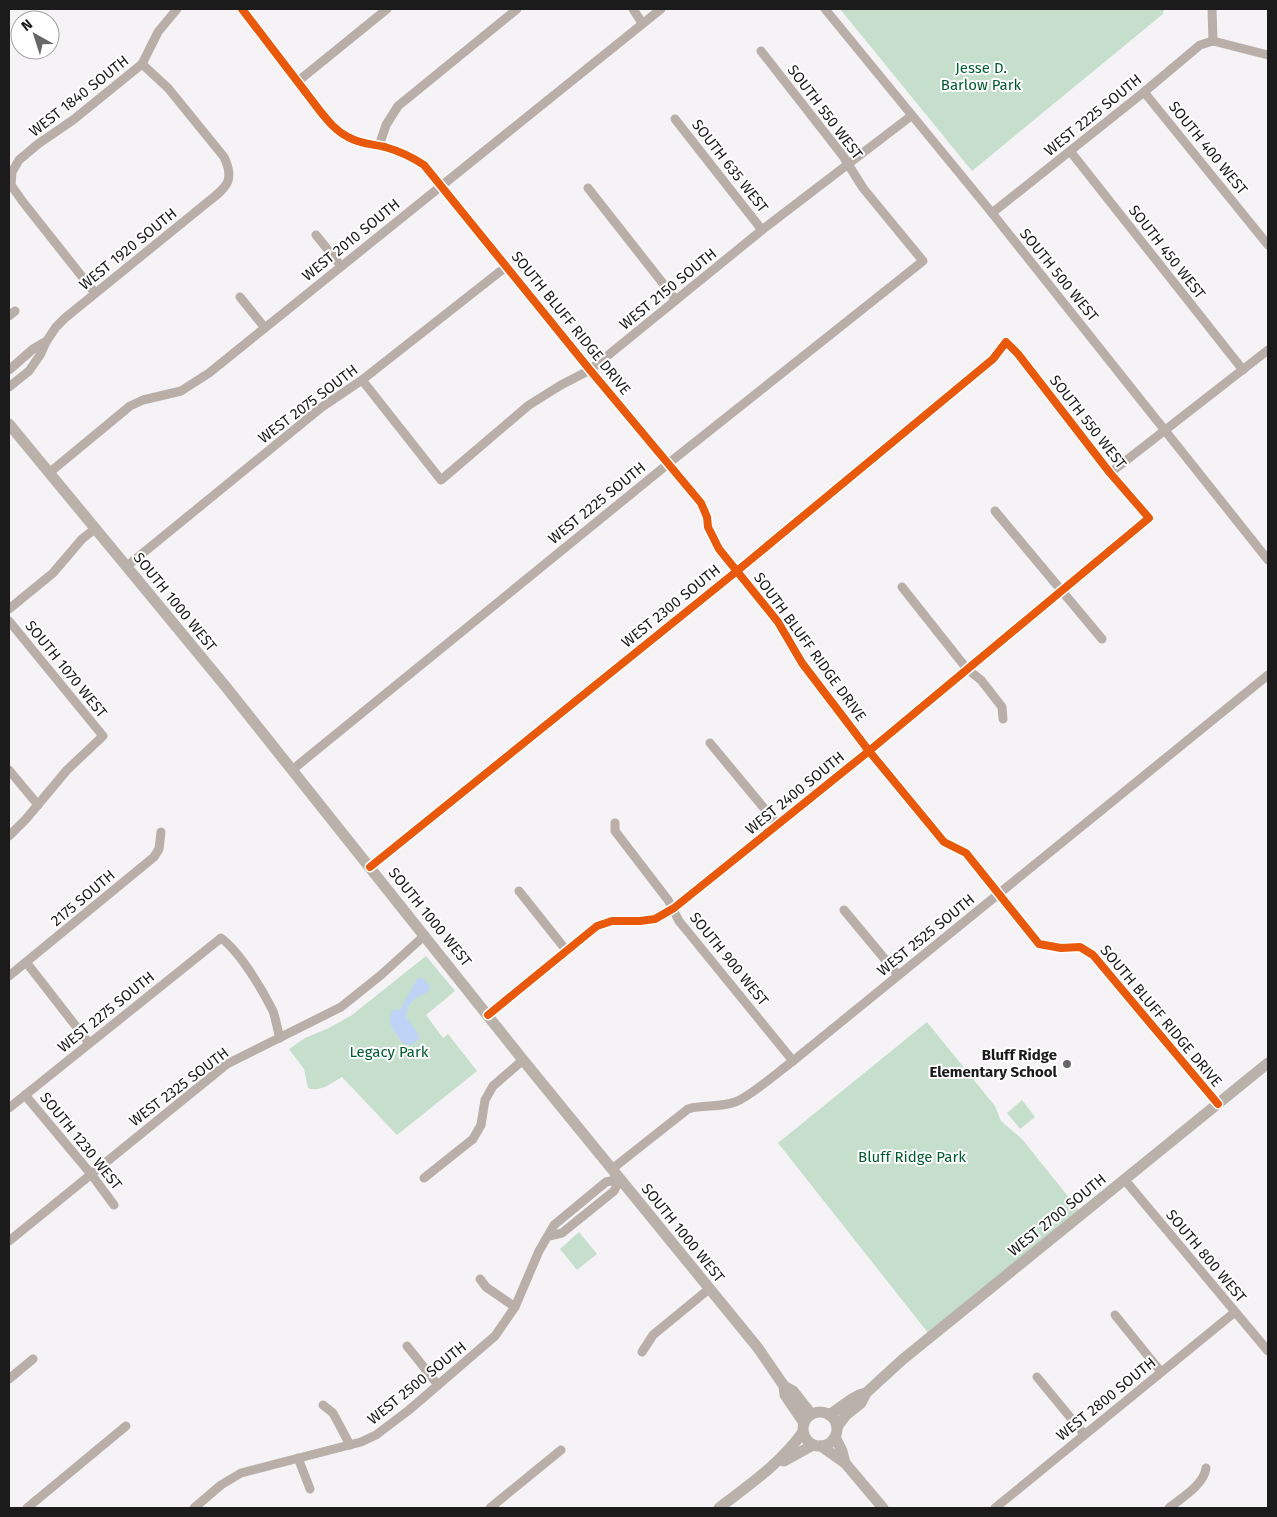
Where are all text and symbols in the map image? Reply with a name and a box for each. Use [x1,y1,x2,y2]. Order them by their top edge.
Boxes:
north arrow [10,10,60,60]
text: N [18,16,36,35]
street label: WEST 1840 SOUTH [26,52,132,140]
park label: Jesse D. Barlow Park [941,59,1022,94]
street label: SOUTH 550 WEST [784,61,867,163]
street label: WEST 2225 SOUTH [1041,70,1145,160]
street label: SOUTH 400 WEST [1165,98,1251,199]
street label: SOUTH 635 WEST [688,116,772,216]
street label: WEST 2010 SOUTH [298,195,404,285]
street label: SOUTH 450 WEST [1125,202,1209,303]
street label: WEST 1920 SOUTH [76,204,180,294]
street label: SOUTH 500 WEST [1016,225,1102,325]
street label: WEST 2150 SOUTH [616,244,720,334]
street label: SOUTH BLUFF RIDGE DRIVE [508,248,634,398]
street label: WEST 2075 SOUTH [255,361,361,447]
street label: SOUTH 550 WEST [1046,372,1130,472]
street label: WEST 2225 SOUTH [545,458,649,548]
street label: SOUTH 1000 WEST [130,549,220,655]
street label: WEST 2300 SOUTH [618,561,724,651]
street label: SOUTH BLUFF RIDGE DRIVE [750,569,870,725]
street label: SOUTH 1070 WEST [21,617,111,721]
street label: WEST 2400 SOUTH [742,748,848,838]
street label: SOUTH 1000 WEST [385,864,475,970]
street label: 2175 SOUTH [47,866,119,930]
street label: WEST 2525 SOUTH [874,890,978,980]
street label: SOUTH 900 WEST [686,909,772,1009]
street label: SOUTH BLUFF RIDGE DRIVE [1096,941,1226,1091]
street label: WEST 2275 SOUTH [54,968,158,1056]
park label: Legacy Park [350,1043,429,1061]
street label: WEST 2325 SOUTH [126,1044,232,1130]
place label: Bluff Ridge Elementary School [929,1046,1058,1081]
marker: Bluff Ridge Elementary School [1061,1058,1073,1070]
street label: SOUTH 1230 WEST [36,1089,126,1193]
park label: Bluff Ridge Park [858,1148,966,1166]
street label: WEST 2700 SOUTH [1004,1170,1110,1260]
street label: SOUTH 1000 WEST [638,1180,728,1286]
street label: SOUTH 800 WEST [1162,1206,1250,1306]
street label: WEST 2500 SOUTH [364,1338,470,1428]
street label: WEST 2800 SOUTH [1053,1353,1159,1445]

